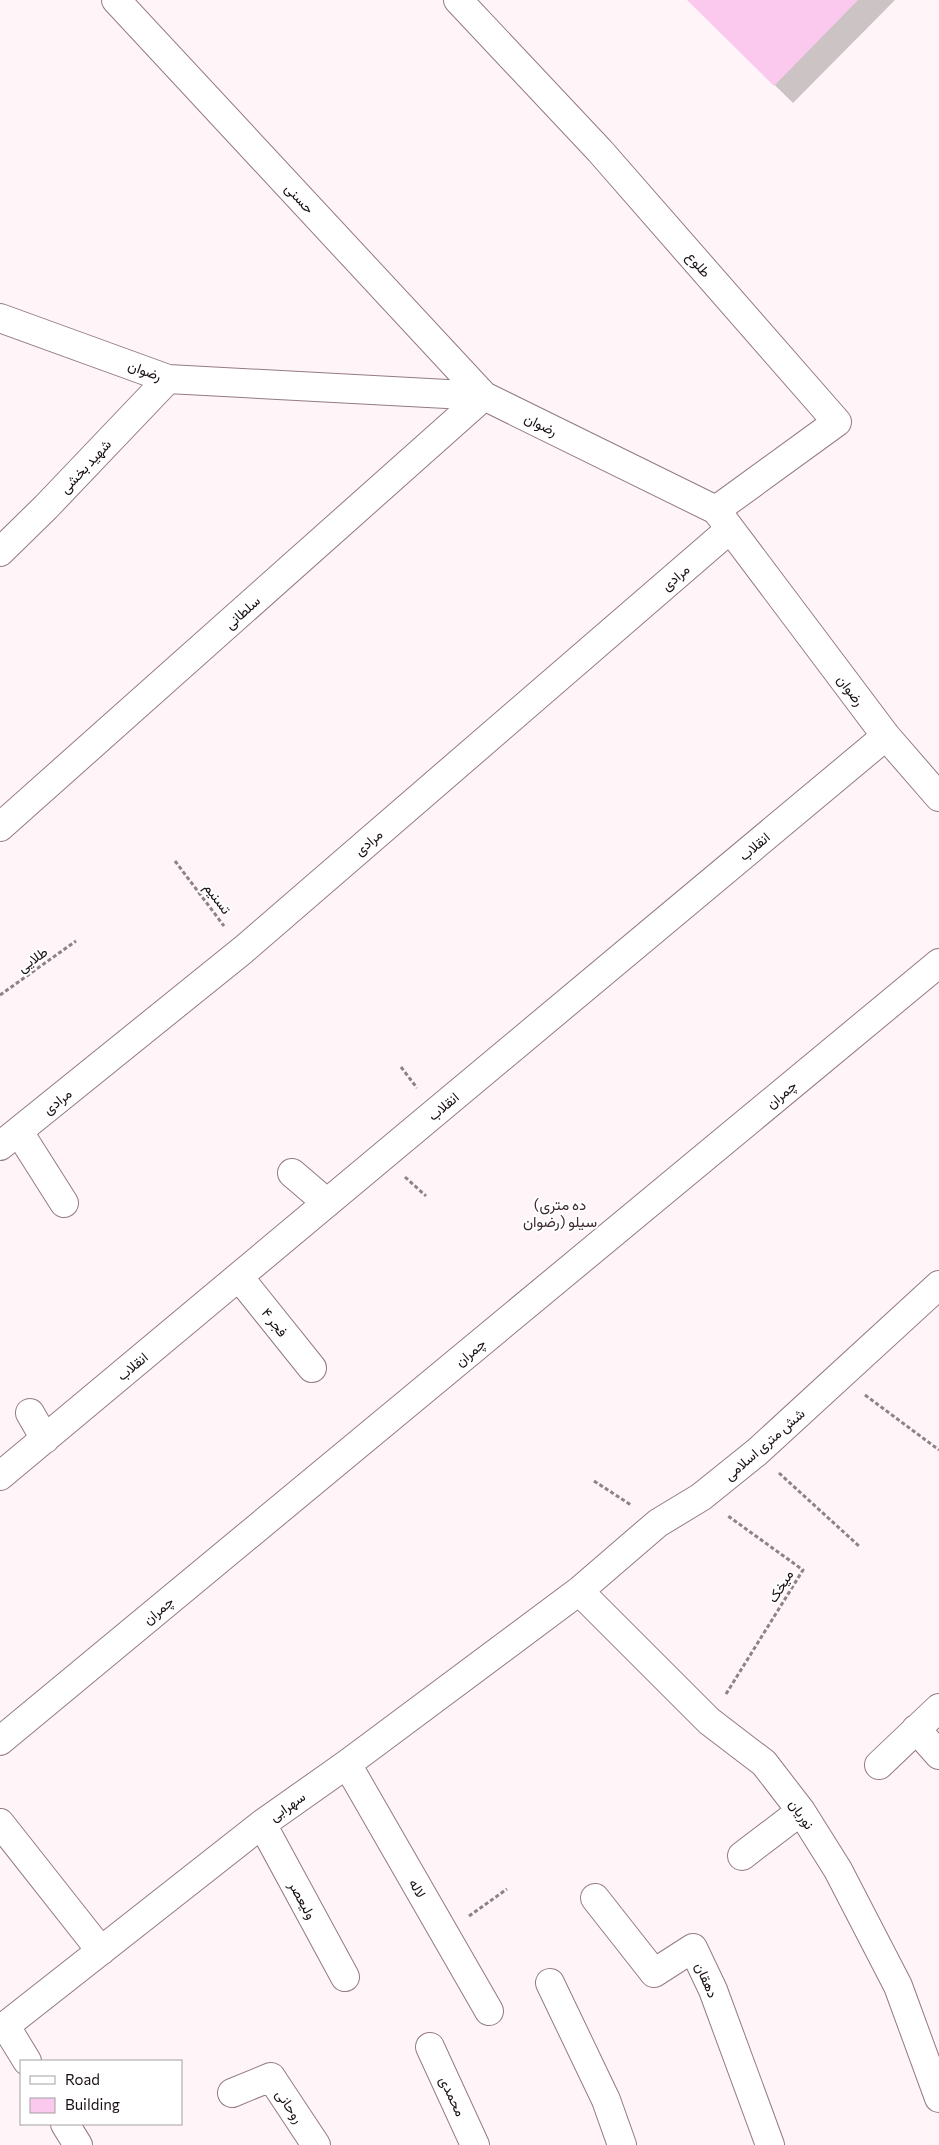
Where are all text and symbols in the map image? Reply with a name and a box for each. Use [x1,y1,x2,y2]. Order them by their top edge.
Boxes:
street label: حسنی [281,179,318,217]
street label: طلوع [681,248,715,282]
street label: رضوان [126,356,164,385]
street label: رضوان [521,409,560,440]
street label: شهید بخشی [56,435,115,497]
street label: مرادی [657,560,693,595]
street label: سلطانی [221,592,264,633]
street label: رضوان [833,671,868,710]
street label: مرادی [350,825,386,860]
street label: انقلاب [735,828,773,864]
street label: تسنیم [200,879,235,918]
street label: طلایی [14,943,51,976]
street label: چمران [762,1076,801,1113]
street label: مرادی [39,1084,75,1118]
street label: انقلاب [424,1088,462,1124]
district label: (ده متری سیلو (رضوان [523,1195,597,1231]
street label: فجر ۴ [258,1304,292,1340]
street label: چمران [451,1334,490,1371]
street label: انقلاب [113,1348,151,1384]
street label: شش متری اسلامی [720,1404,808,1484]
street label: میخک [763,1567,797,1605]
street label: چمران [139,1592,178,1629]
street label: سهرابی [266,1787,309,1825]
street label: نوریان [785,1796,818,1833]
street label: لاله [406,1875,430,1901]
street label: ولیعصر [284,1877,320,1922]
street label: دهقان [691,1960,722,2001]
legend [20,2060,182,2125]
text: Road [65,2070,100,2088]
street label: محمدی [435,2073,470,2119]
street label: روحانی [272,2086,307,2127]
text: Building [65,2095,120,2113]

